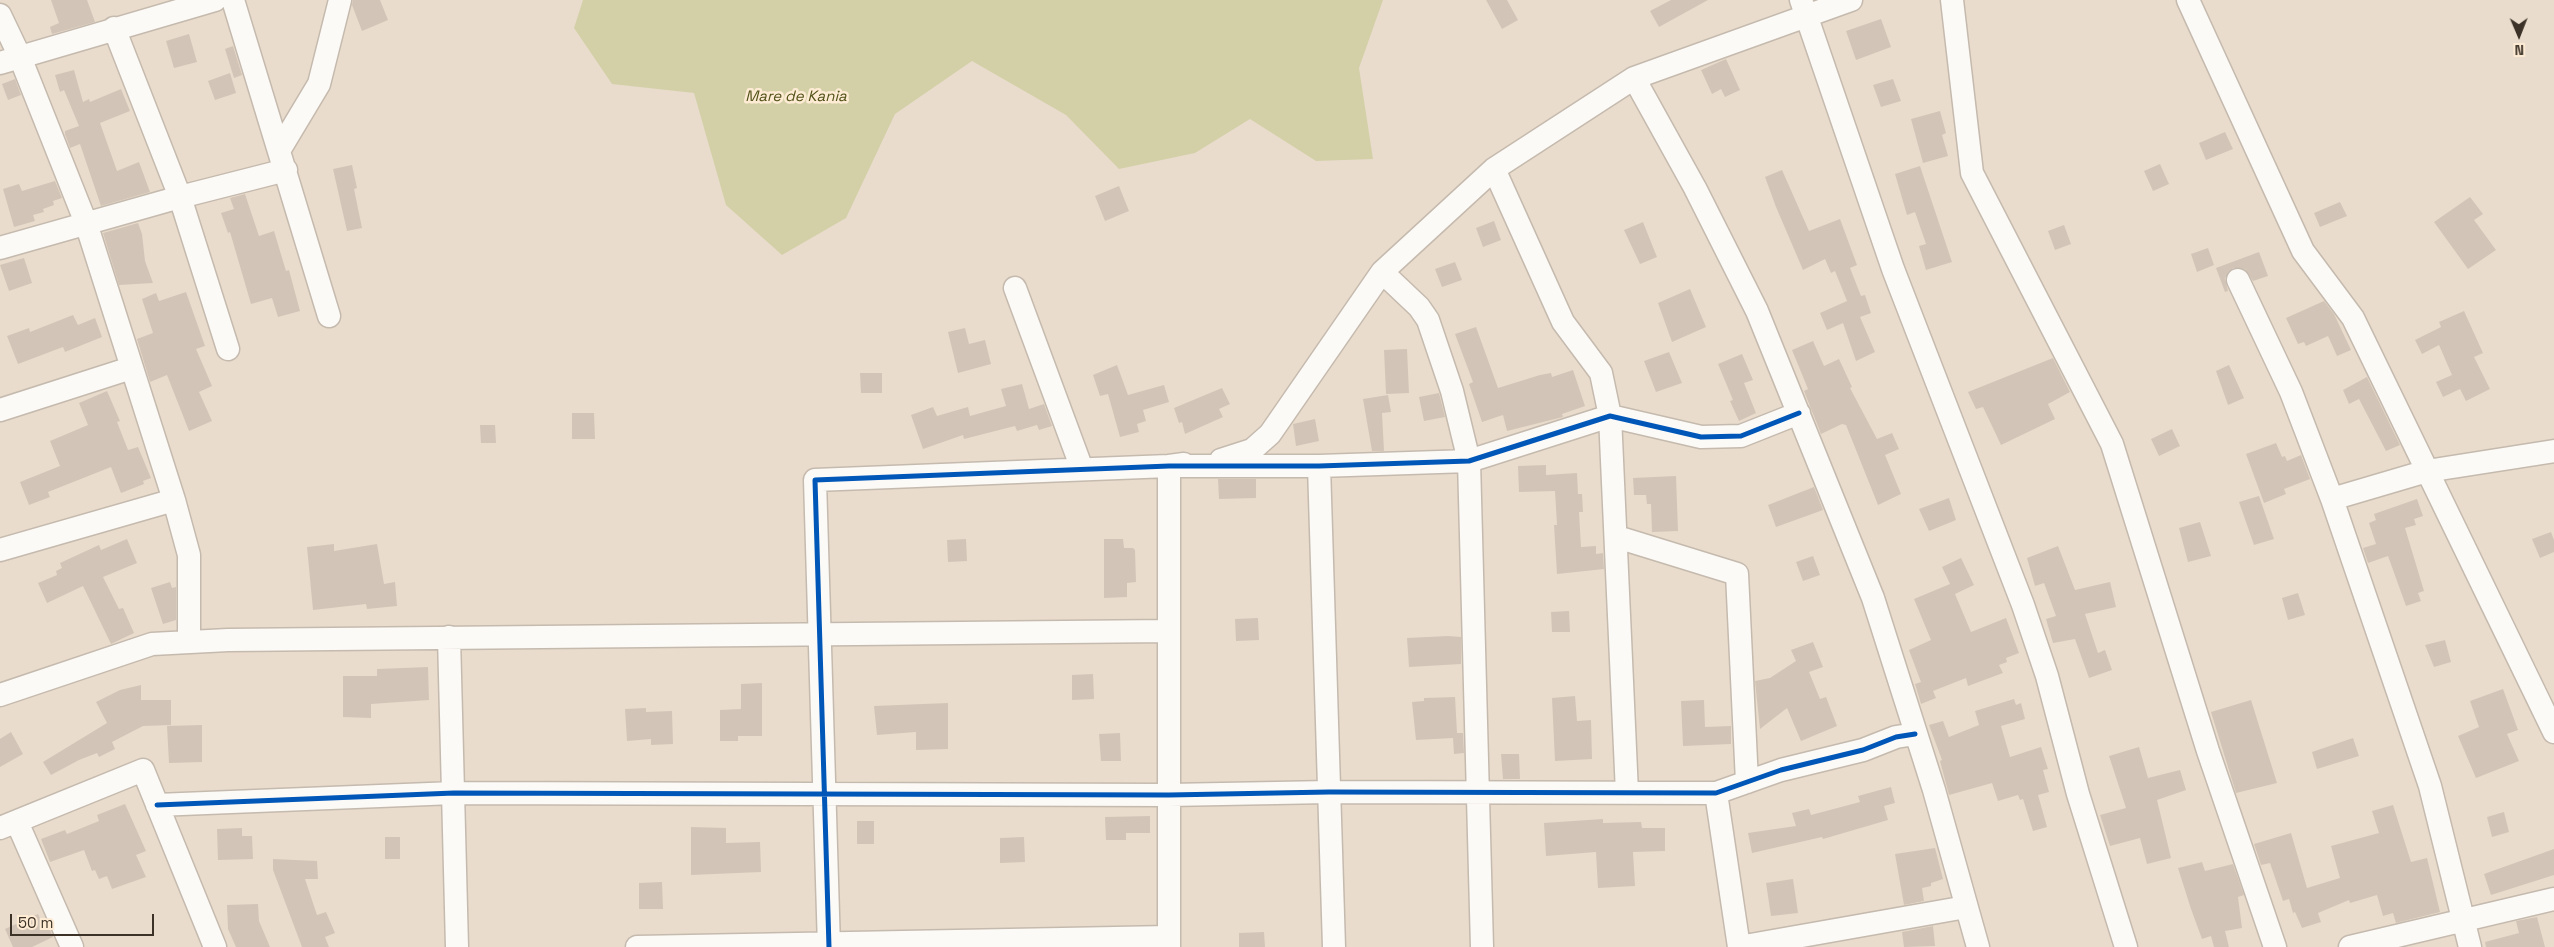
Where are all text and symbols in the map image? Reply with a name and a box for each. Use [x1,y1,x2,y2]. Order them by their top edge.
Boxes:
north arrow [2494,10,2544,60]
text: N [2514,41,2524,59]
water label: Mare de Kania [745,88,847,106]
scale bar [12,904,156,936]
text: 50 m [18,913,53,932]

